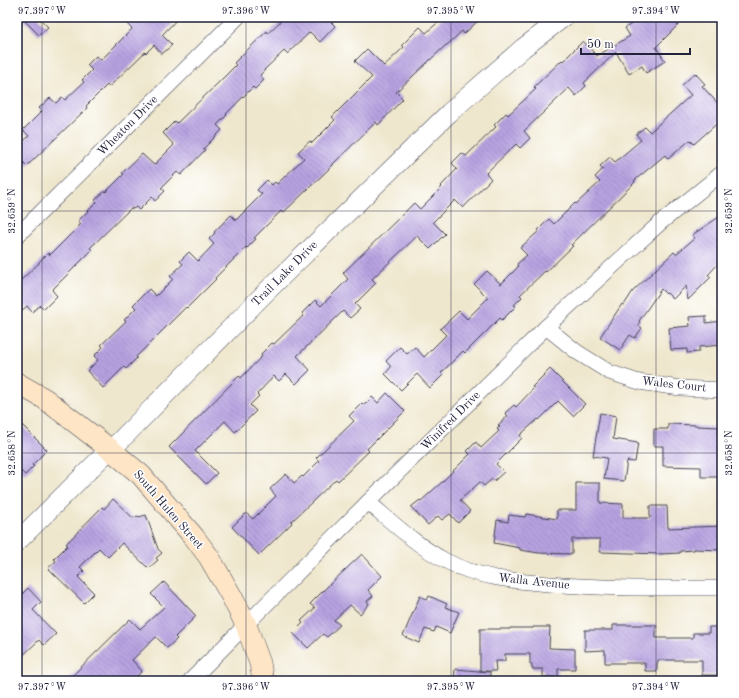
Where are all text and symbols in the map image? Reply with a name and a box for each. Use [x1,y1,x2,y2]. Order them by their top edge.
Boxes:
text: 97.397°W [18,6,66,16]
text: 97.396°W [222,6,270,16]
text: 97.395°W [427,6,475,16]
text: 97.394°W [632,6,680,16]
scale bar [581,30,690,56]
text: 50 m [587,38,614,51]
street label: Wheaton Drive [96,93,161,158]
text: 32.659°N [7,188,17,234]
text: 32.659°N [724,188,734,234]
street label: Trail Lake Drive [250,239,320,309]
street label: Wales Court [641,376,707,394]
street label: Winifred Drive [419,389,483,453]
text: 32.658°N [7,430,17,476]
text: 32.658°N [724,430,734,476]
street label: South Hulen Street [131,468,205,552]
street label: Walla Avenue [498,572,571,592]
text: 97.397°W [18,682,66,692]
text: 97.396°W [222,682,270,692]
text: 97.395°W [427,682,475,692]
text: 97.394°W [632,682,680,692]

